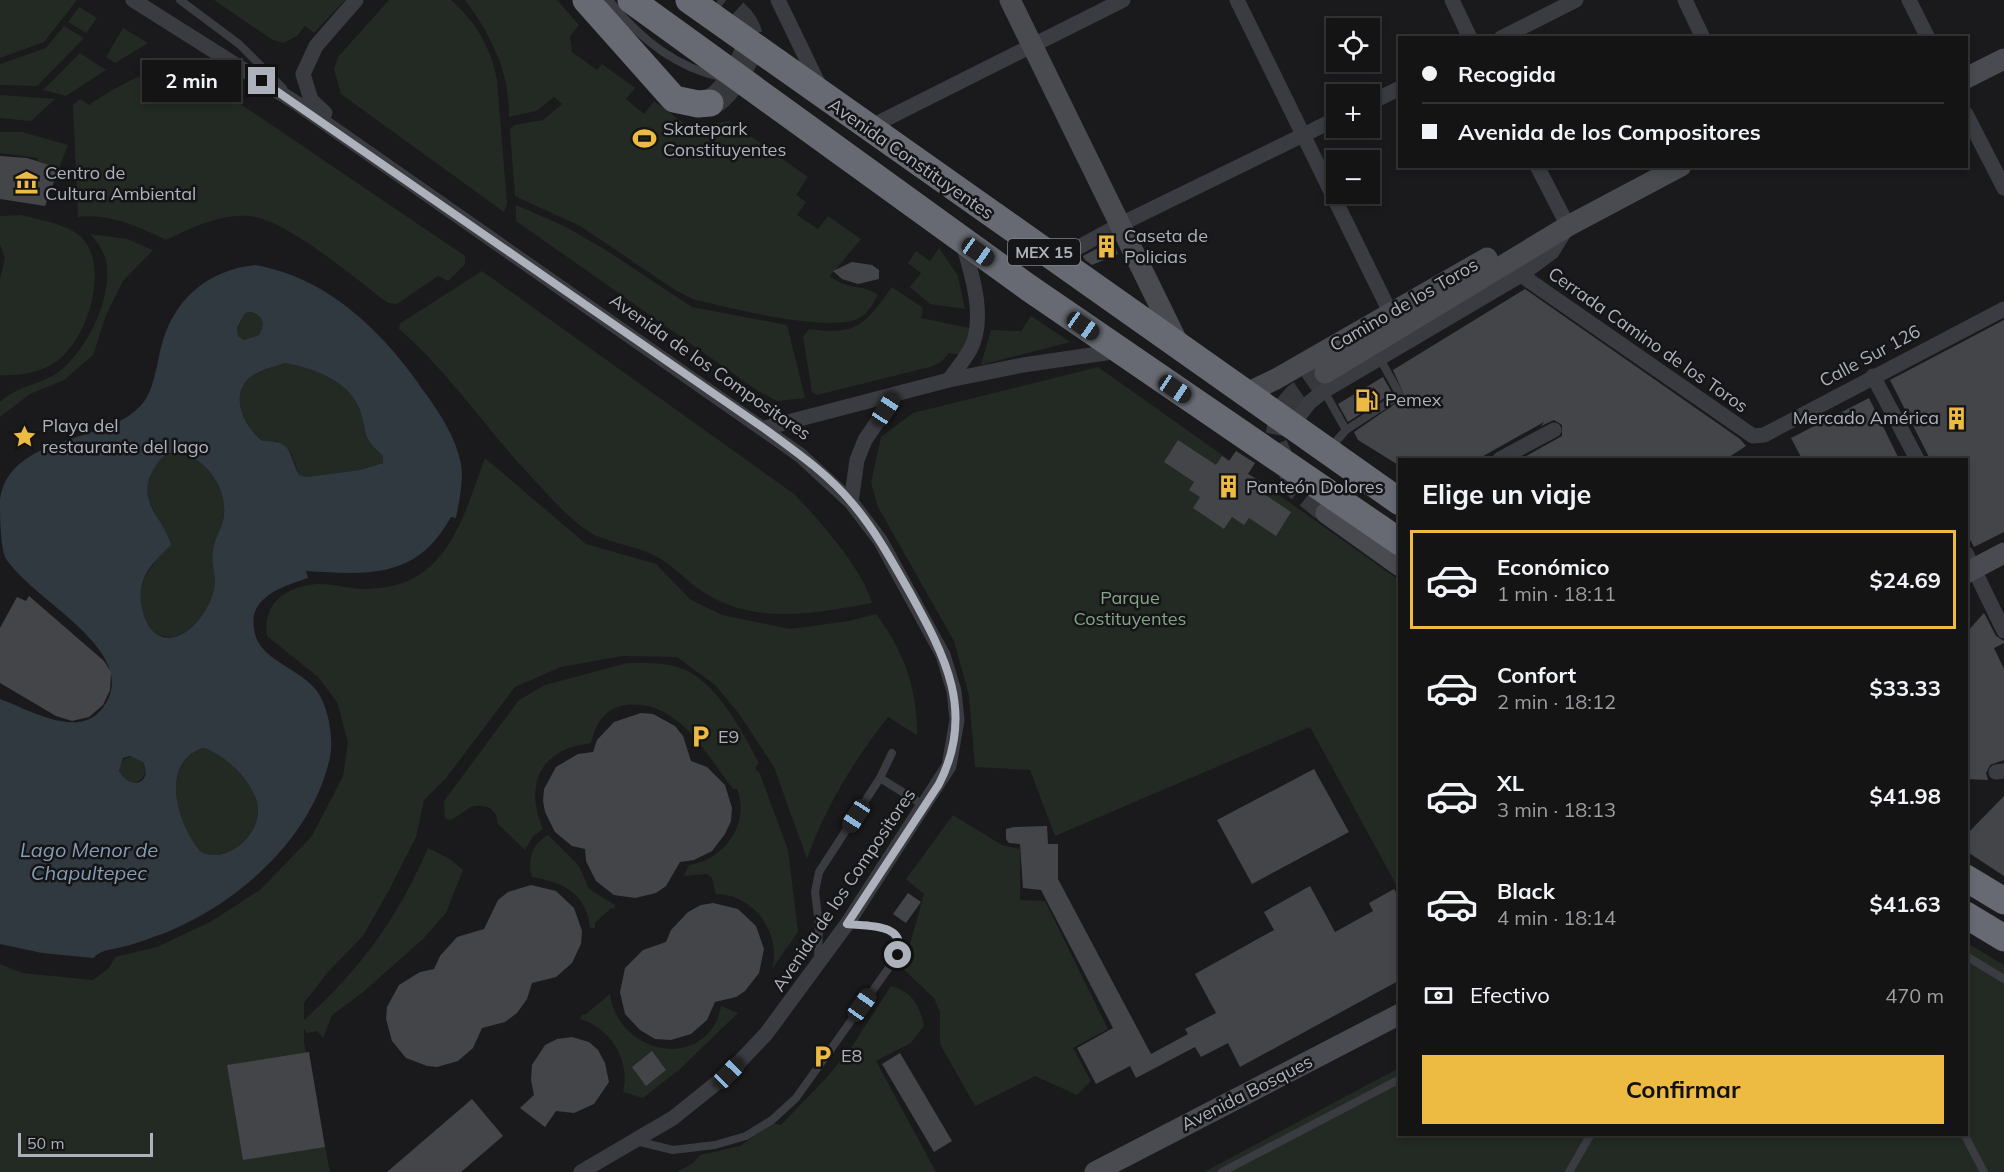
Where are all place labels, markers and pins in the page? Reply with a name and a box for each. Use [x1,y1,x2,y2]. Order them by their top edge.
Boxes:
place label: Skatepark Constituyentes [663,117,786,161]
sports icon: Skatepark Constituyentes [632,126,658,152]
place label: Centro de Cultura Ambiental [45,161,196,205]
museum icon: Centro de Cultura Ambiental [14,170,40,196]
place label: Caseta de Policias [1124,224,1208,268]
building icon: Caseta de Policias [1093,233,1119,259]
fuel station icon: Pemex [1354,387,1380,413]
place label: Pemex [1385,388,1442,411]
building icon: Mercado América [1944,405,1970,431]
place label: Mercado América [1793,406,1939,429]
place label: Playa del restaurante del lago [42,414,209,458]
place icon: Playa del restaurante del lago [11,423,37,449]
building icon: Panteón Dolores [1215,474,1241,500]
place label: Panteón Dolores [1246,475,1384,498]
parking icon: E9 [687,724,713,750]
place label: E9 [718,725,739,748]
parking icon: E8 [810,1043,836,1069]
place label: E8 [841,1044,862,1067]

